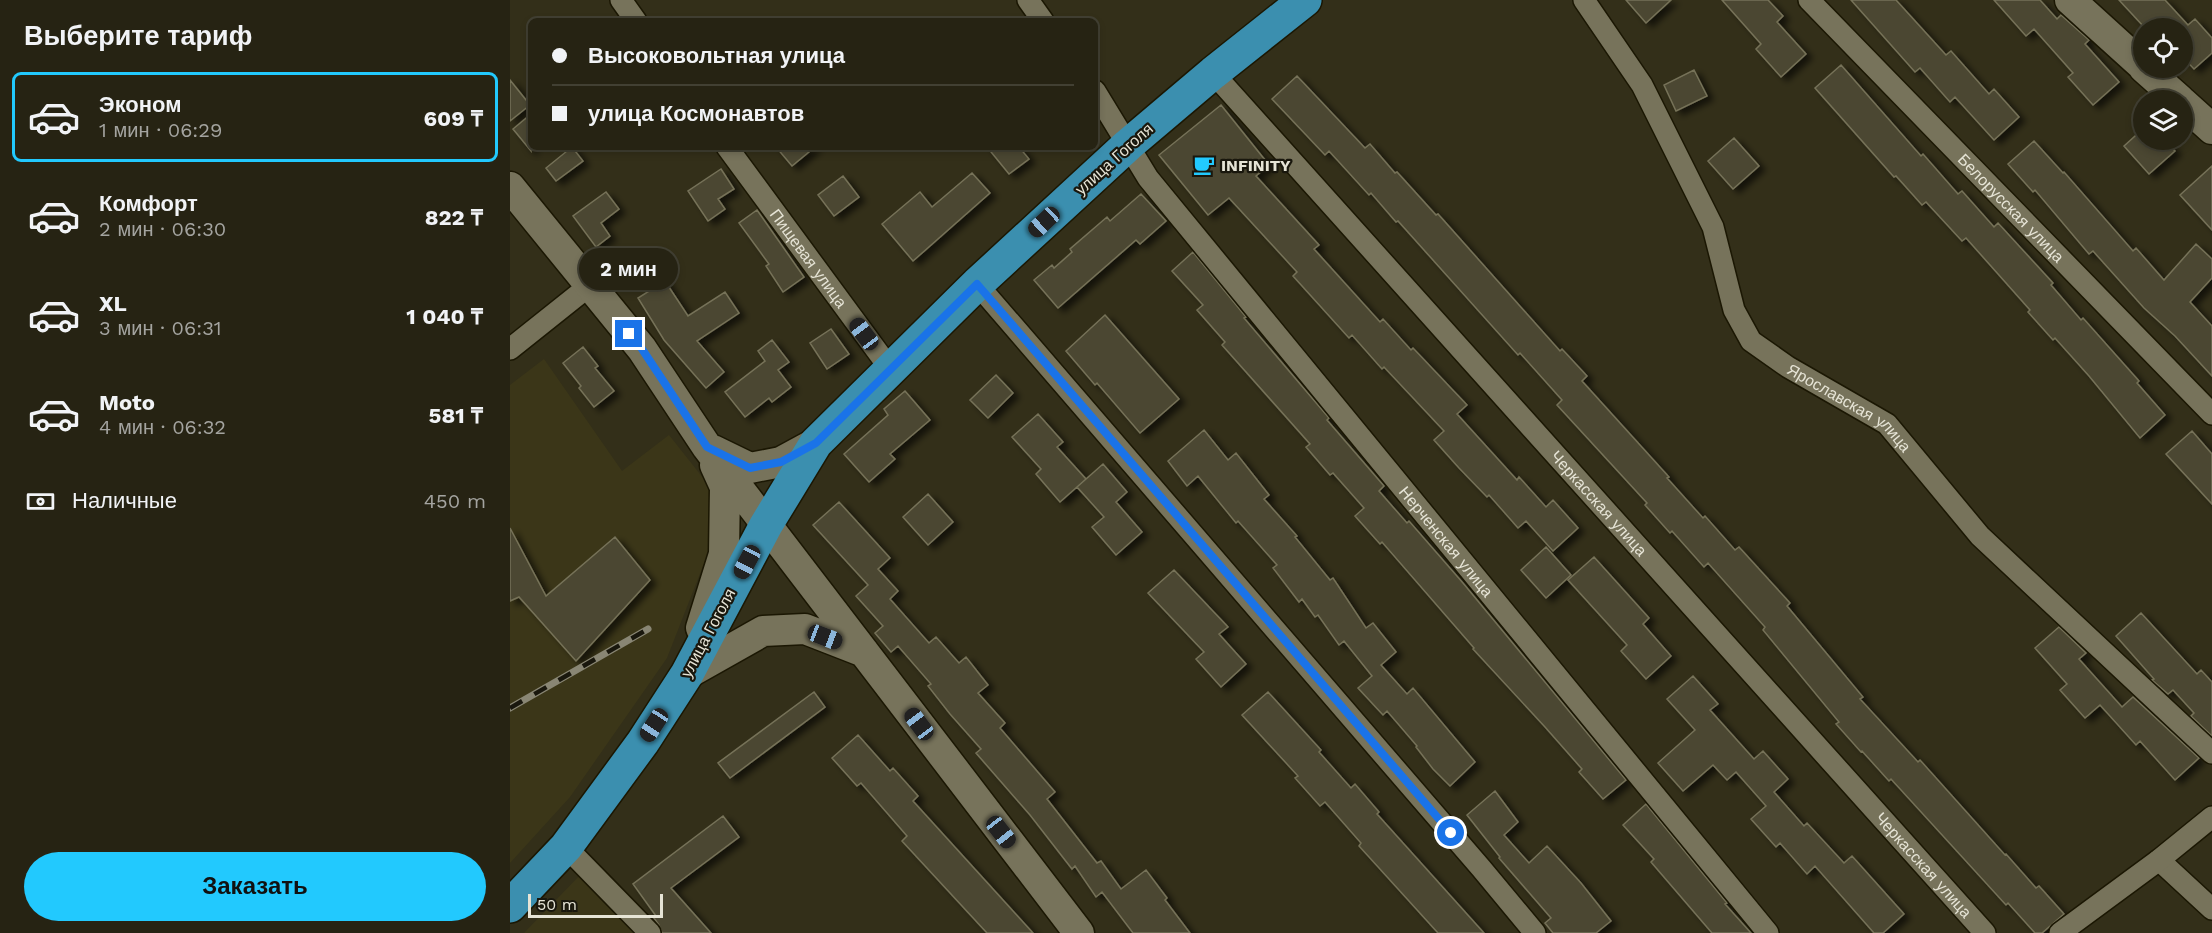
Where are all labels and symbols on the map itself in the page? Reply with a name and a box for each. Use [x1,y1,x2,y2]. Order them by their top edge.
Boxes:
street label: улица Гоголя [1071,119,1157,199]
street label: Белорусская улица [1954,149,2068,266]
cafe icon: INFINITY [1192,153,1216,177]
place label: INFINITY [1221,156,1291,175]
car [1025,203,1063,241]
street label: Пищевая улица [766,205,851,311]
callout: 2 мин [580,247,678,289]
car [846,314,882,354]
route end [615,320,642,347]
street label: Ярославская улица [1784,359,1916,456]
street label: Черкасская улица [1547,446,1651,560]
street label: Нерченская улица [1395,482,1497,601]
car [731,542,763,582]
street label: улица Гоголя [677,585,739,681]
car [805,622,845,652]
car [901,704,937,744]
car [637,705,671,745]
street label: Черкасская улица [1872,808,1976,921]
car [983,812,1019,852]
route start [1437,819,1464,846]
scale bar [528,891,663,918]

